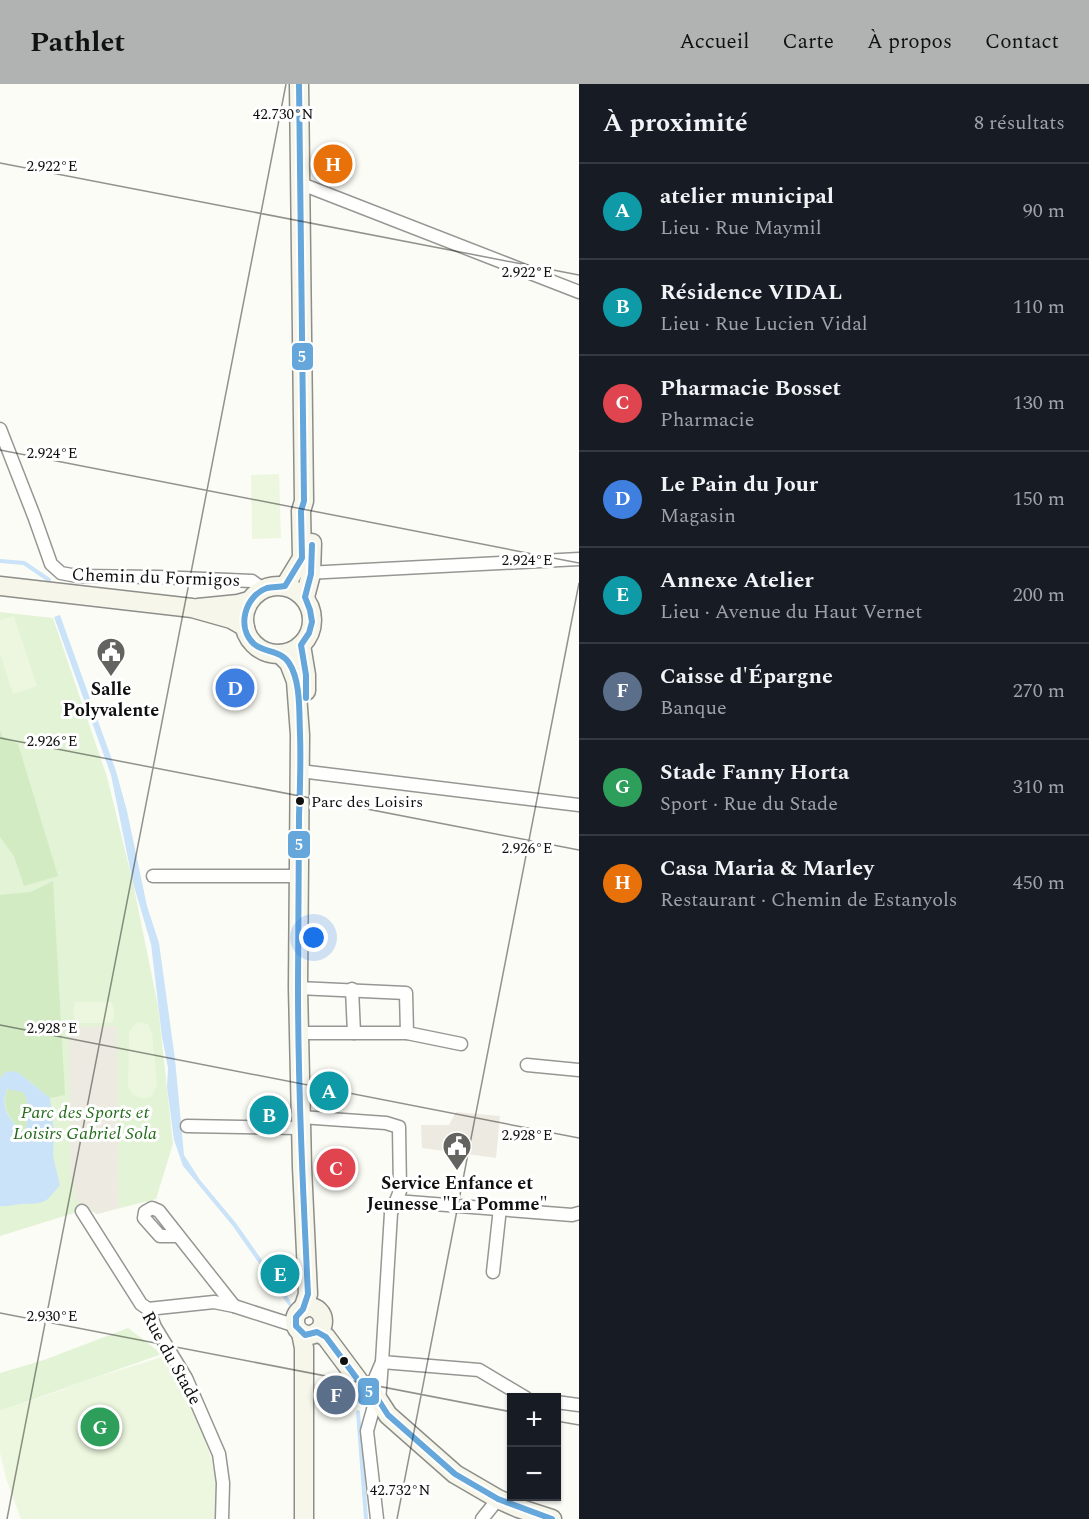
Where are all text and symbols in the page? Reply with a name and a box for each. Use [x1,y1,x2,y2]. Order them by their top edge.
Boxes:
text: Pathlet [30,21,125,64]
text: Accueil [679,26,750,58]
text: Carte [783,26,834,58]
text: À propos [867,26,952,58]
text: Contact [985,26,1059,58]
text: 42.730°N [253,103,313,126]
text: À proximité [603,103,748,143]
text: 8 résultats [974,108,1065,138]
pin: H [314,142,352,187]
text: 2.922°E [26,155,78,178]
text: atelier municipal [660,180,834,213]
text: A [615,196,630,226]
text: 90 m [1023,196,1065,226]
text: Lieu · Rue Maymil [660,213,822,243]
text: 2.922°E [501,261,553,284]
text: Résidence VIDAL [660,276,842,309]
text: B [615,292,630,322]
text: 110 m [1013,292,1065,322]
text: Lieu · Rue Lucien Vidal [660,309,868,339]
line badge: 5 [291,342,314,371]
text: 5 [298,345,306,369]
text: Pharmacie Bosset [660,372,841,405]
text: C [615,388,630,418]
text: 130 m [1013,388,1065,418]
text: Pharmacie [660,405,754,435]
text: 2.924°E [26,442,78,465]
text: Le Pain du Jour [660,468,818,501]
text: D [614,484,631,514]
text: 150 m [1013,484,1065,514]
text: Magasin [660,501,736,531]
text: 2.924°E [501,549,553,572]
street label: Chemin du Formigos [71,561,241,594]
text: Annexe Atelier [660,564,814,597]
text: E [616,580,629,610]
text: 200 m [1013,580,1065,610]
text: Lieu · Avenue du Haut Vernet [660,597,922,627]
public building icon: Salle Polyvalente [95,636,127,678]
text: Caisse d'Épargne [660,660,833,693]
pin: D [216,666,254,710]
place label: Salle Polyvalente [63,676,159,724]
text: F [616,676,629,706]
text: 270 m [1013,676,1065,706]
text: Banque [660,693,727,723]
text: 2.926°E [26,730,78,753]
text: Stade Fanny Horta [660,756,849,789]
text: G [615,772,630,802]
text: 310 m [1013,772,1065,802]
text: Sport · Rue du Stade [660,789,838,819]
place label: Parc des Loisirs [311,790,423,814]
marker: Parc des Loisirs [294,795,306,807]
line badge: 5 [287,830,311,859]
text: 5 [295,833,303,857]
text: 2.926°E [501,837,553,860]
text: Casa Maria & Marley [660,852,874,885]
text: H [614,868,631,898]
text: 450 m [1013,868,1065,898]
text: Restaurant · Chemin de Estanyols [660,885,957,915]
your location [299,923,328,952]
text: 2.928°E [26,1017,78,1040]
pin: A [310,1068,348,1114]
pin: B [250,1092,288,1138]
park label: Parc des Sports et Loisirs Gabriel Sola [13,1099,157,1147]
text: 2.928°E [501,1124,553,1147]
public building icon: Service Enfance et Jeunesse "La Pomme" [441,1130,473,1172]
pin: C [316,1146,356,1190]
place label: Service Enfance et Jeunesse "La Pomme" [366,1170,548,1218]
pin: E [260,1252,300,1296]
text: 2.930°E [26,1305,78,1328]
street label: Rue du Stade [135,1306,208,1410]
unlabelled marker [338,1355,350,1367]
pin: F [316,1372,356,1418]
line badge: 5 [357,1377,380,1406]
text: 5 [365,1380,373,1404]
map controls [507,1393,561,1501]
button: + [507,1393,561,1447]
pin: G [80,1404,120,1450]
button: − [507,1447,561,1501]
text: 42.732°N [370,1479,430,1502]

